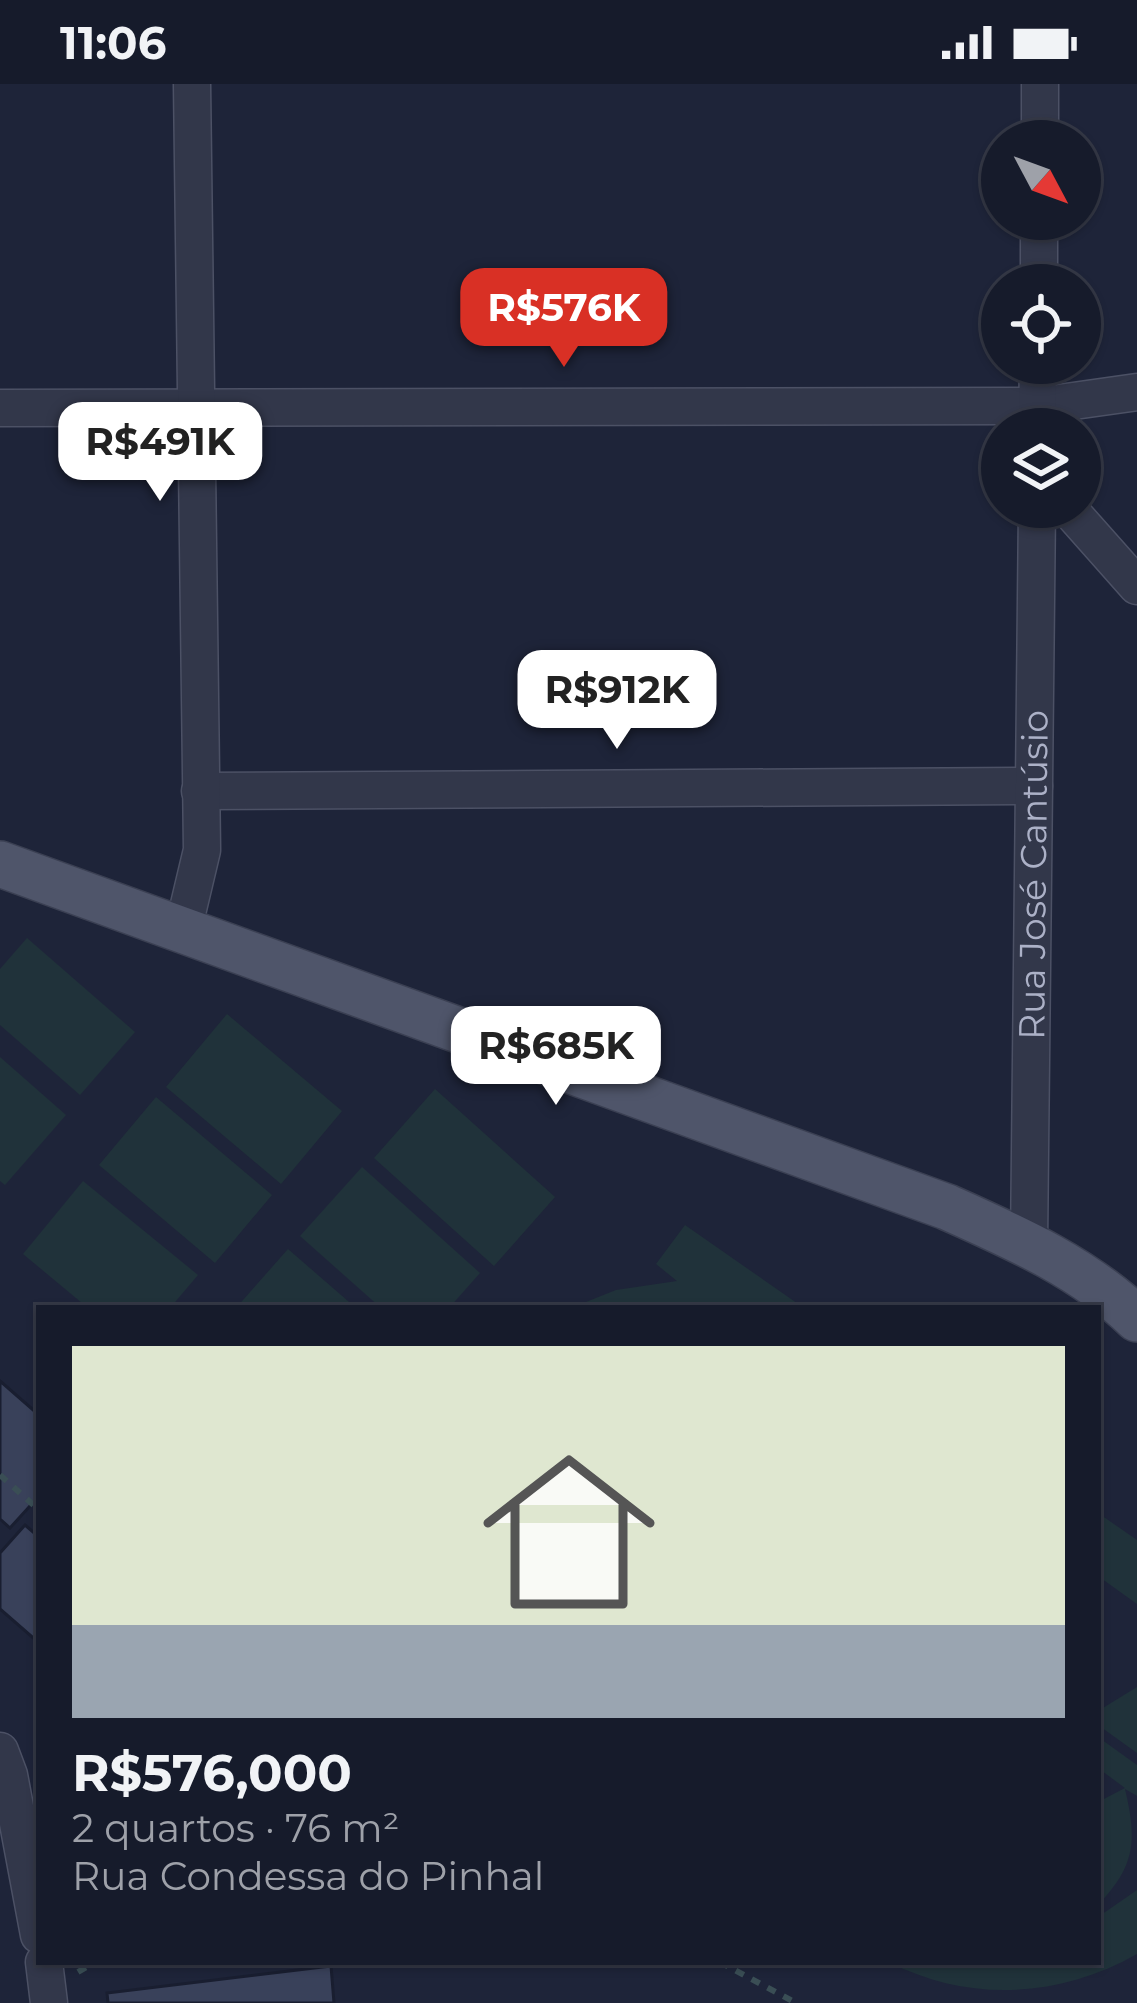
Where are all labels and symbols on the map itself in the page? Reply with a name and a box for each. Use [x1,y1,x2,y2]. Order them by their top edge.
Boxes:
north arrow [981,120,1101,240]
pin: R$576K [466,268,662,370]
pin: R$491K [62,402,258,504]
pin: R$912K [519,650,715,752]
street label: Rua José Cantúsio [1009,710,1057,1040]
pin: R$685K [458,1006,654,1108]

